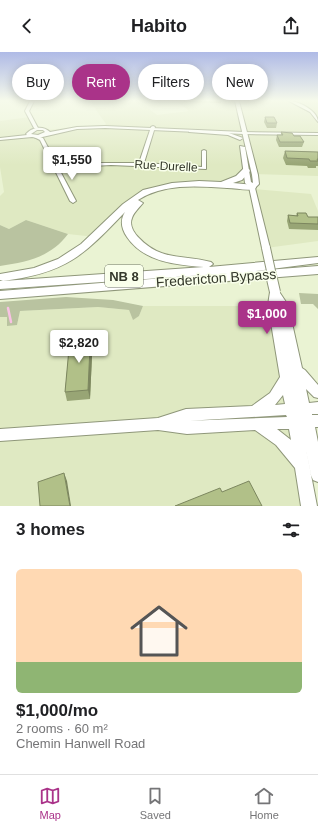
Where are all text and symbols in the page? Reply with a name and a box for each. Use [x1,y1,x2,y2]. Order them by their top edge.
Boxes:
icon: back [16,15,38,37]
icon: share [280,15,302,37]
text: Habito [131,16,187,36]
chip: Buy [12,64,64,100]
chip: Rent [72,64,130,100]
chip: Filters [138,64,204,100]
chip: New [212,64,268,100]
pin: $1,550 [39,147,105,181]
text: $1,550 [52,152,92,167]
street label: Rue Durelle [134,157,198,175]
road number: NB 8 [105,265,143,287]
street label: Fredericton Bypass [155,266,277,290]
pin: $1,000 [234,301,300,335]
text: $1,000 [247,306,287,321]
pin: $2,820 [46,330,112,364]
text: $2,820 [59,335,99,350]
icon: filters [280,519,302,541]
text: 3 homes [16,520,85,539]
icon: home [123,595,195,667]
text: $1,000/mo [16,701,98,720]
text: 2 rooms · 60 m² [16,721,108,736]
text: Chemin Hanwell Road [16,736,145,751]
tab: Map [39,785,61,821]
tab: Saved [140,785,171,821]
tab: Home [249,785,279,821]

